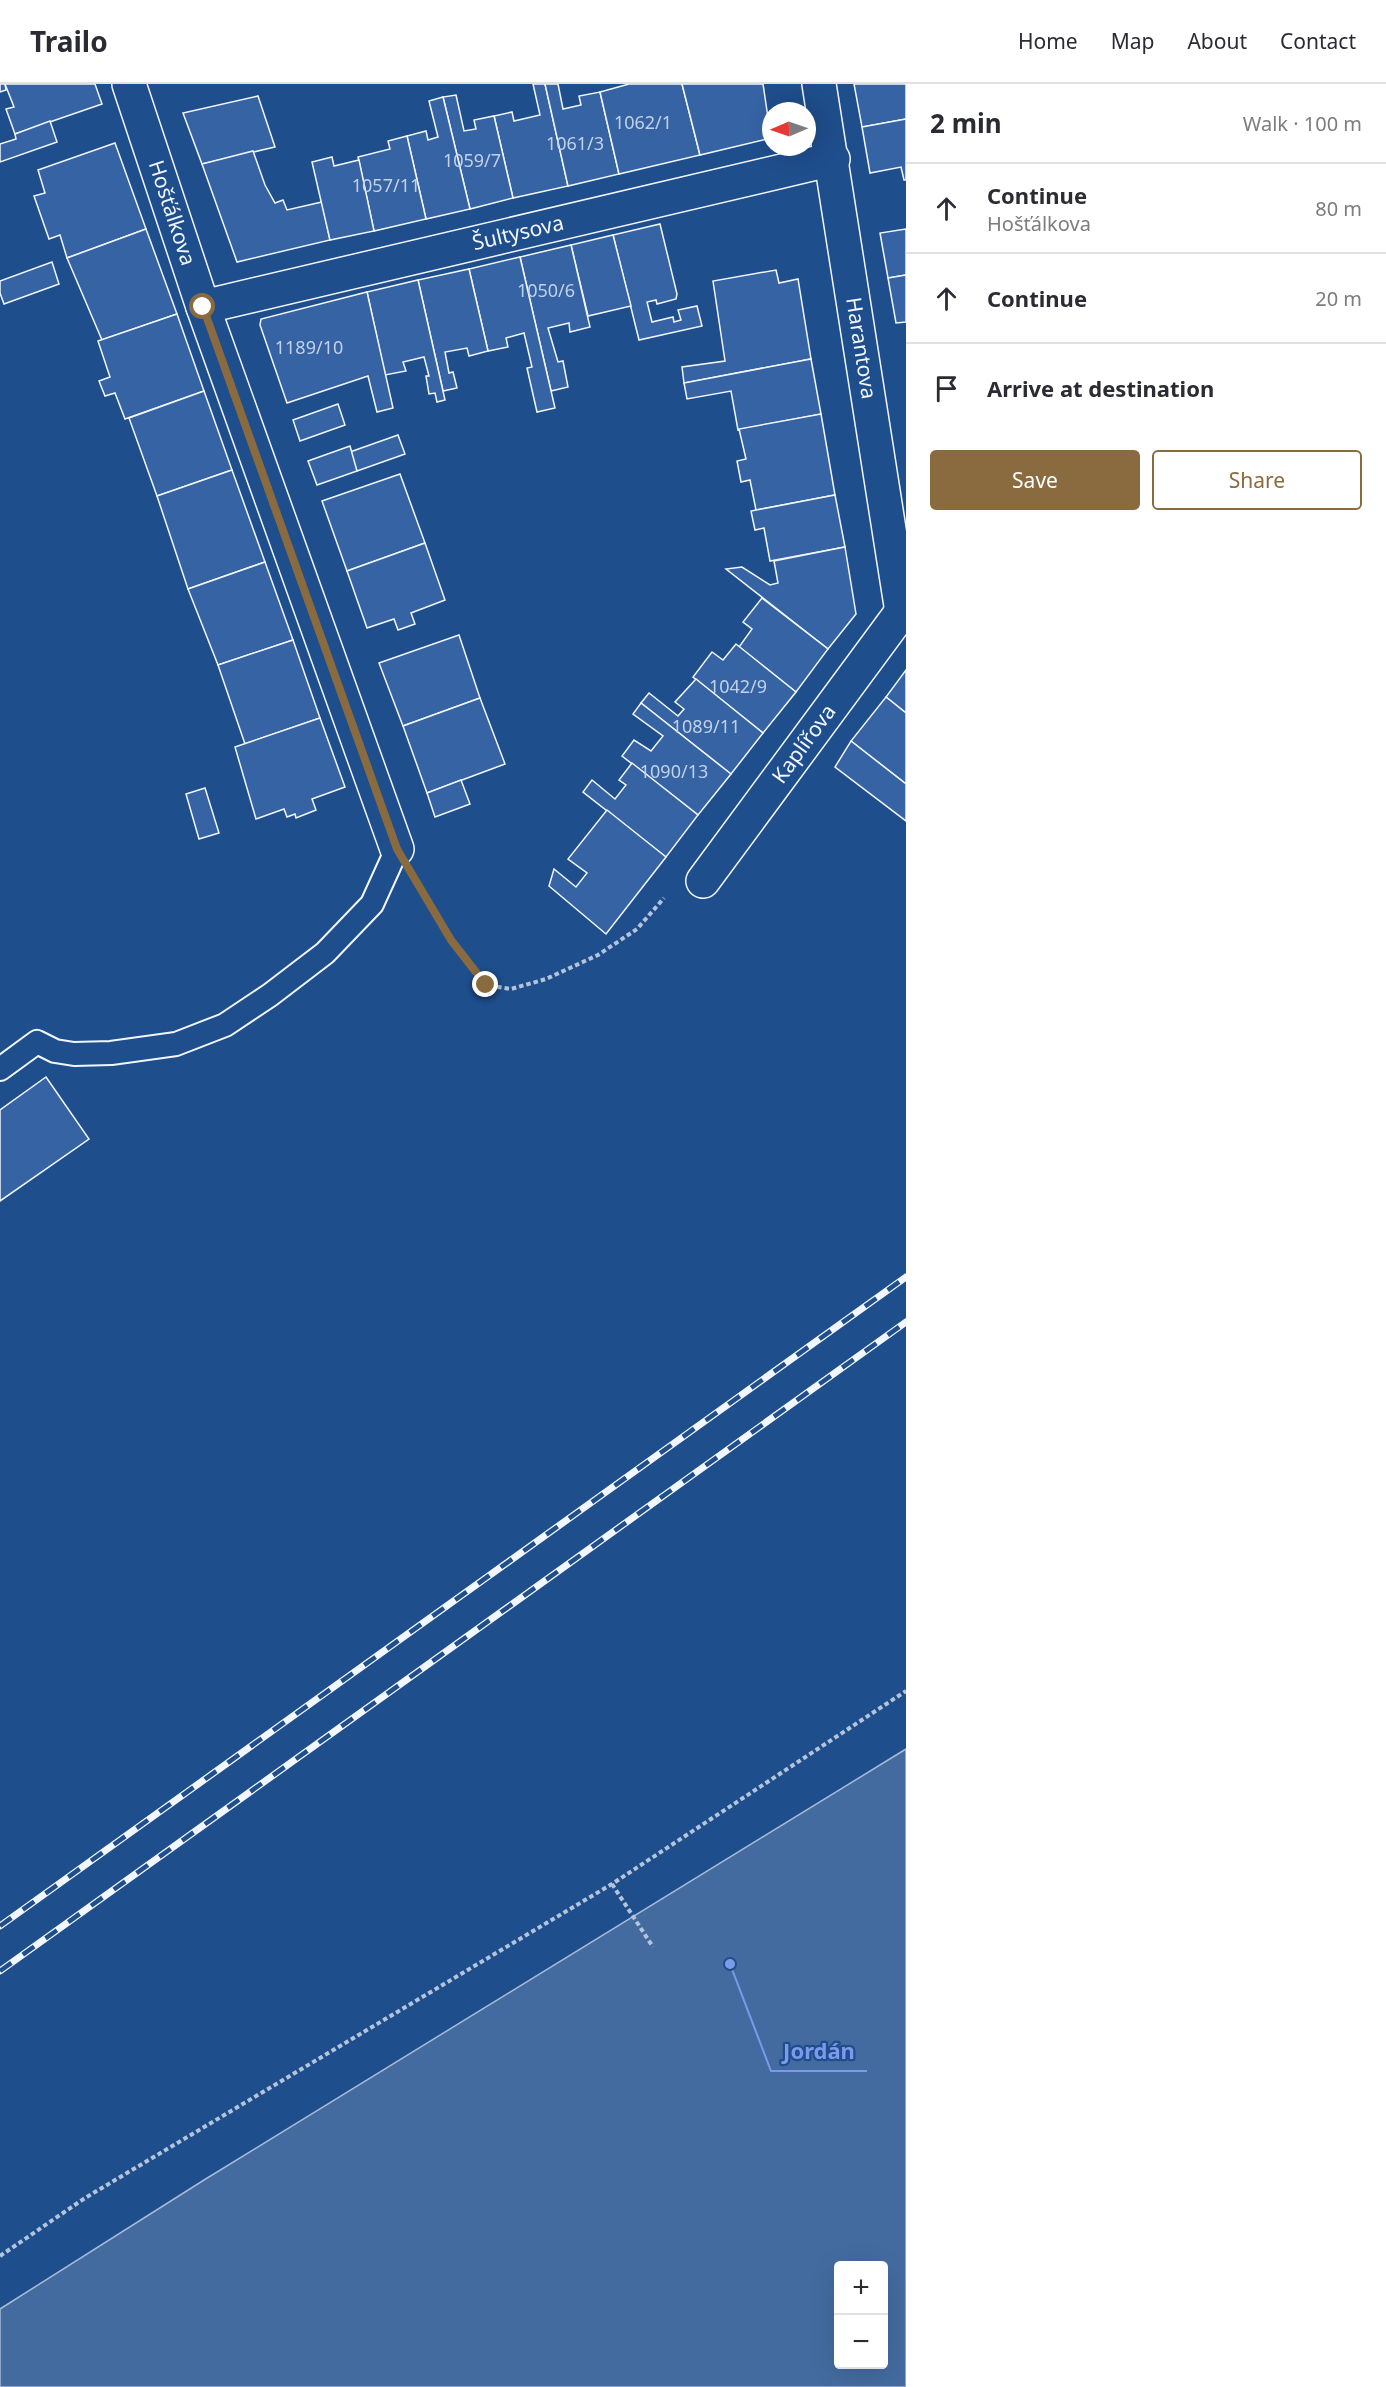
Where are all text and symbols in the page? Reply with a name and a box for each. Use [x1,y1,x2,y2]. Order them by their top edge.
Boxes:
text: Trailo [30,22,108,60]
text: Home [1018,27,1078,55]
text: Map [1111,27,1154,55]
text: About [1187,27,1247,55]
text: Contact [1280,27,1356,55]
north arrow [762,102,816,156]
text: 2 min [930,105,1002,141]
house number: 1062/1 [614,110,672,134]
text: Walk · 100 m [1243,110,1362,137]
house number: 1061/3 [546,131,604,155]
house number: 1059/7 [443,148,501,172]
street label: Hošťálkova [143,157,203,269]
house number: 1057/11 [352,173,420,197]
text: Continue [987,180,1087,210]
icon: ahead [930,192,963,225]
text: 80 m [1315,195,1362,222]
street label: Šultysova [469,208,566,256]
text: Hošťálkova [987,210,1091,237]
house number: 1050/6 [517,278,575,302]
icon: ahead [930,282,963,315]
text: Continue [987,283,1087,313]
text: 20 m [1315,285,1362,312]
route start [189,293,215,319]
street label: Harantova [840,295,884,401]
house number: 1189/10 [275,335,343,359]
icon: arrive [930,372,963,405]
text: Arrive at destination [987,373,1214,403]
button: Save [930,450,1140,510]
button: Share [1152,450,1362,510]
house number: 1042/9 [709,674,767,698]
street label: Kaplířova [765,698,841,789]
house number: 1089/11 [672,714,740,738]
house number: 1090/13 [640,759,708,783]
route end [472,971,498,997]
callout: Jordán [771,2031,867,2071]
text: Jordán [781,2035,855,2065]
map controls [834,2261,888,2369]
button: + [834,2261,888,2315]
button: − [834,2315,888,2369]

